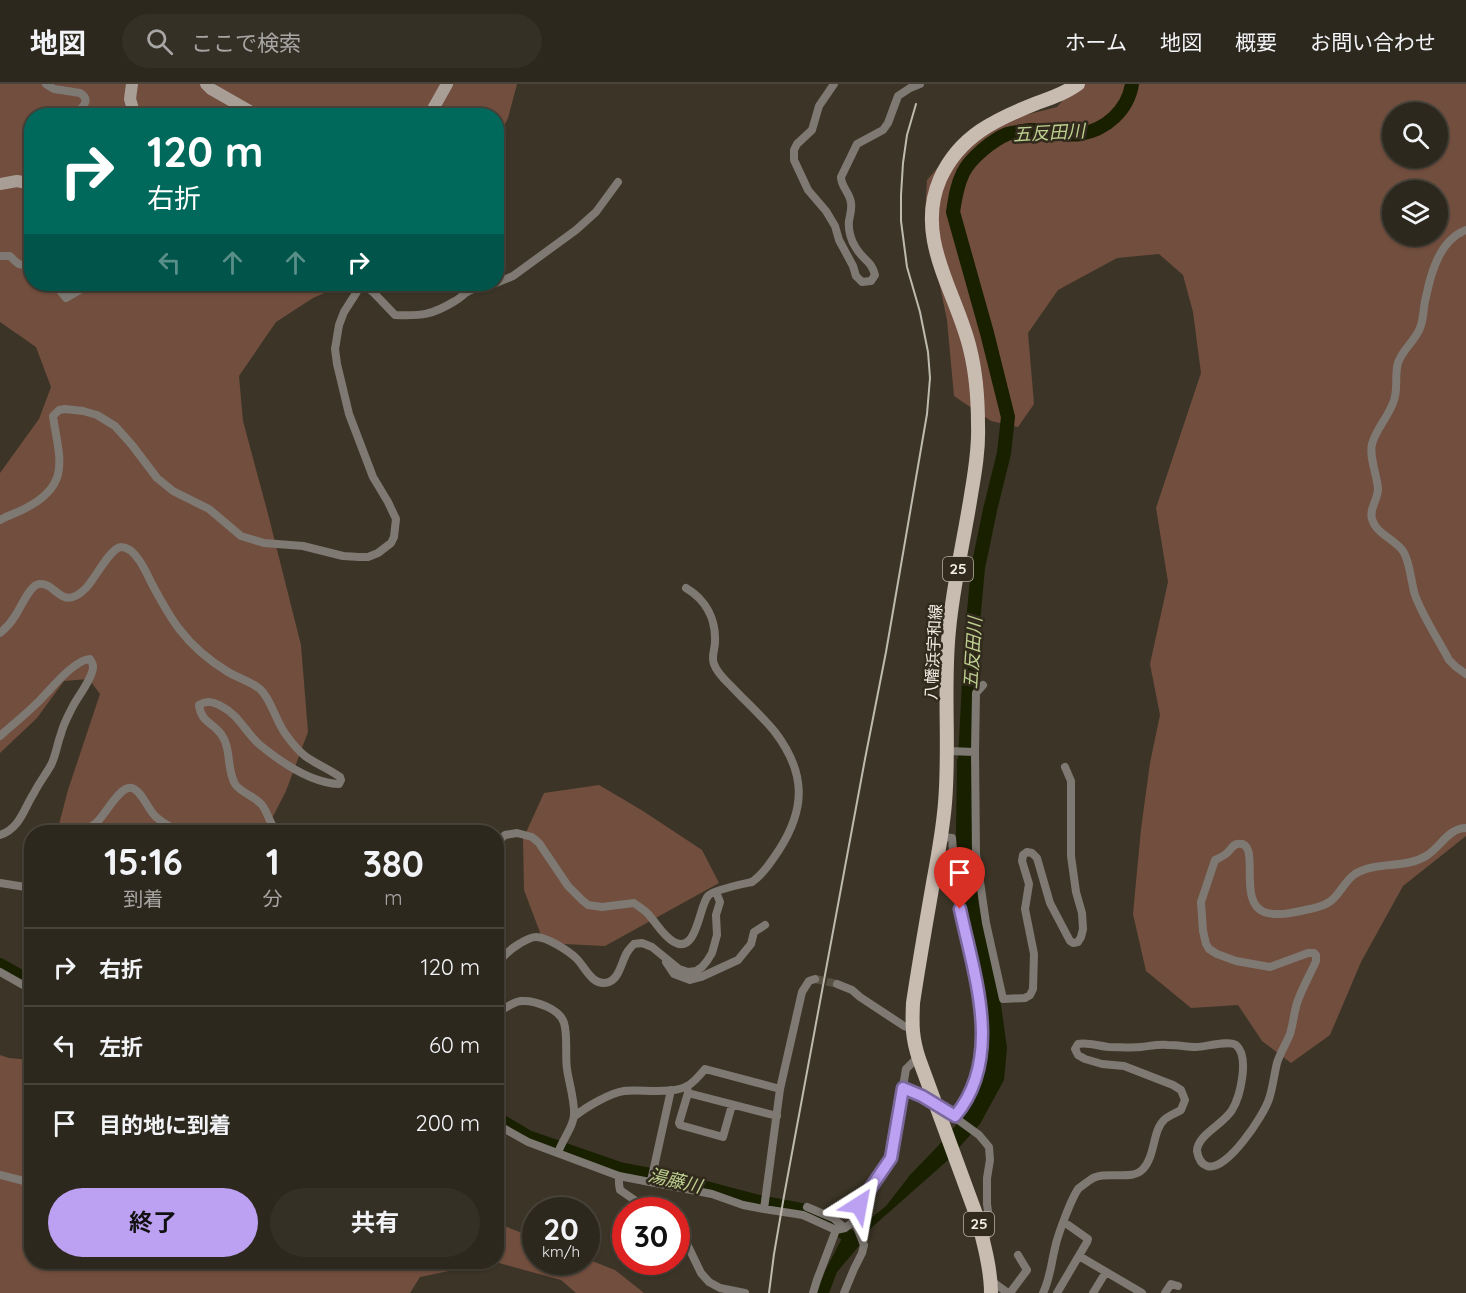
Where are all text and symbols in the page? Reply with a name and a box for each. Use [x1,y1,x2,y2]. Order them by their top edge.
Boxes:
search box [122,14,542,68]
text: 地図 [30,25,86,60]
icon: search [143,25,176,58]
text: ここで検索 [191,29,301,57]
text: ホーム [1065,29,1127,55]
text: 地図 [1160,29,1202,55]
text: 概要 [1235,29,1277,55]
text: お問い合わせ [1310,29,1436,55]
map controls [1382,102,1448,246]
button: search [1382,102,1448,168]
water label: 五反田川 [1012,119,1088,146]
text: 120 m [147,125,264,178]
icon: right [48,132,126,210]
button: layers [1382,180,1448,246]
text: 右折 [147,181,201,215]
icon: left [153,246,186,279]
icon: ahead [216,246,249,279]
icon: ahead [279,246,312,279]
icon: right [342,246,375,279]
road number: 25 [943,557,973,581]
street label: 八幡浜宇和線 [921,604,945,700]
water label: 五反田川 [959,614,987,690]
text: 15:16 [104,839,183,884]
text: 1 [266,839,280,884]
text: 380 [363,841,424,886]
pin [934,847,985,909]
icon: arrive [943,856,976,889]
text: m [384,885,402,910]
text: 到着 [123,886,163,911]
text: 分 [263,886,283,911]
icon: right [48,951,81,984]
text: 120 m [421,953,480,981]
text: 右折 [99,955,143,983]
icon: left [48,1029,81,1062]
text: 60 m [429,1031,480,1059]
text: 左折 [99,1033,143,1061]
icon: arrive [48,1107,81,1140]
text: 200 m [416,1109,480,1137]
text: 目的地に到着 [99,1111,231,1139]
water label: 湯藤川 [646,1163,706,1198]
position arrow [827,1173,891,1237]
button: 終了 [48,1188,258,1257]
button: 共有 [270,1188,480,1257]
speed limit sign: 30 [612,1197,690,1275]
text: 20 [543,1210,579,1248]
road number: 25 [964,1212,994,1236]
text: km/h [542,1242,580,1261]

